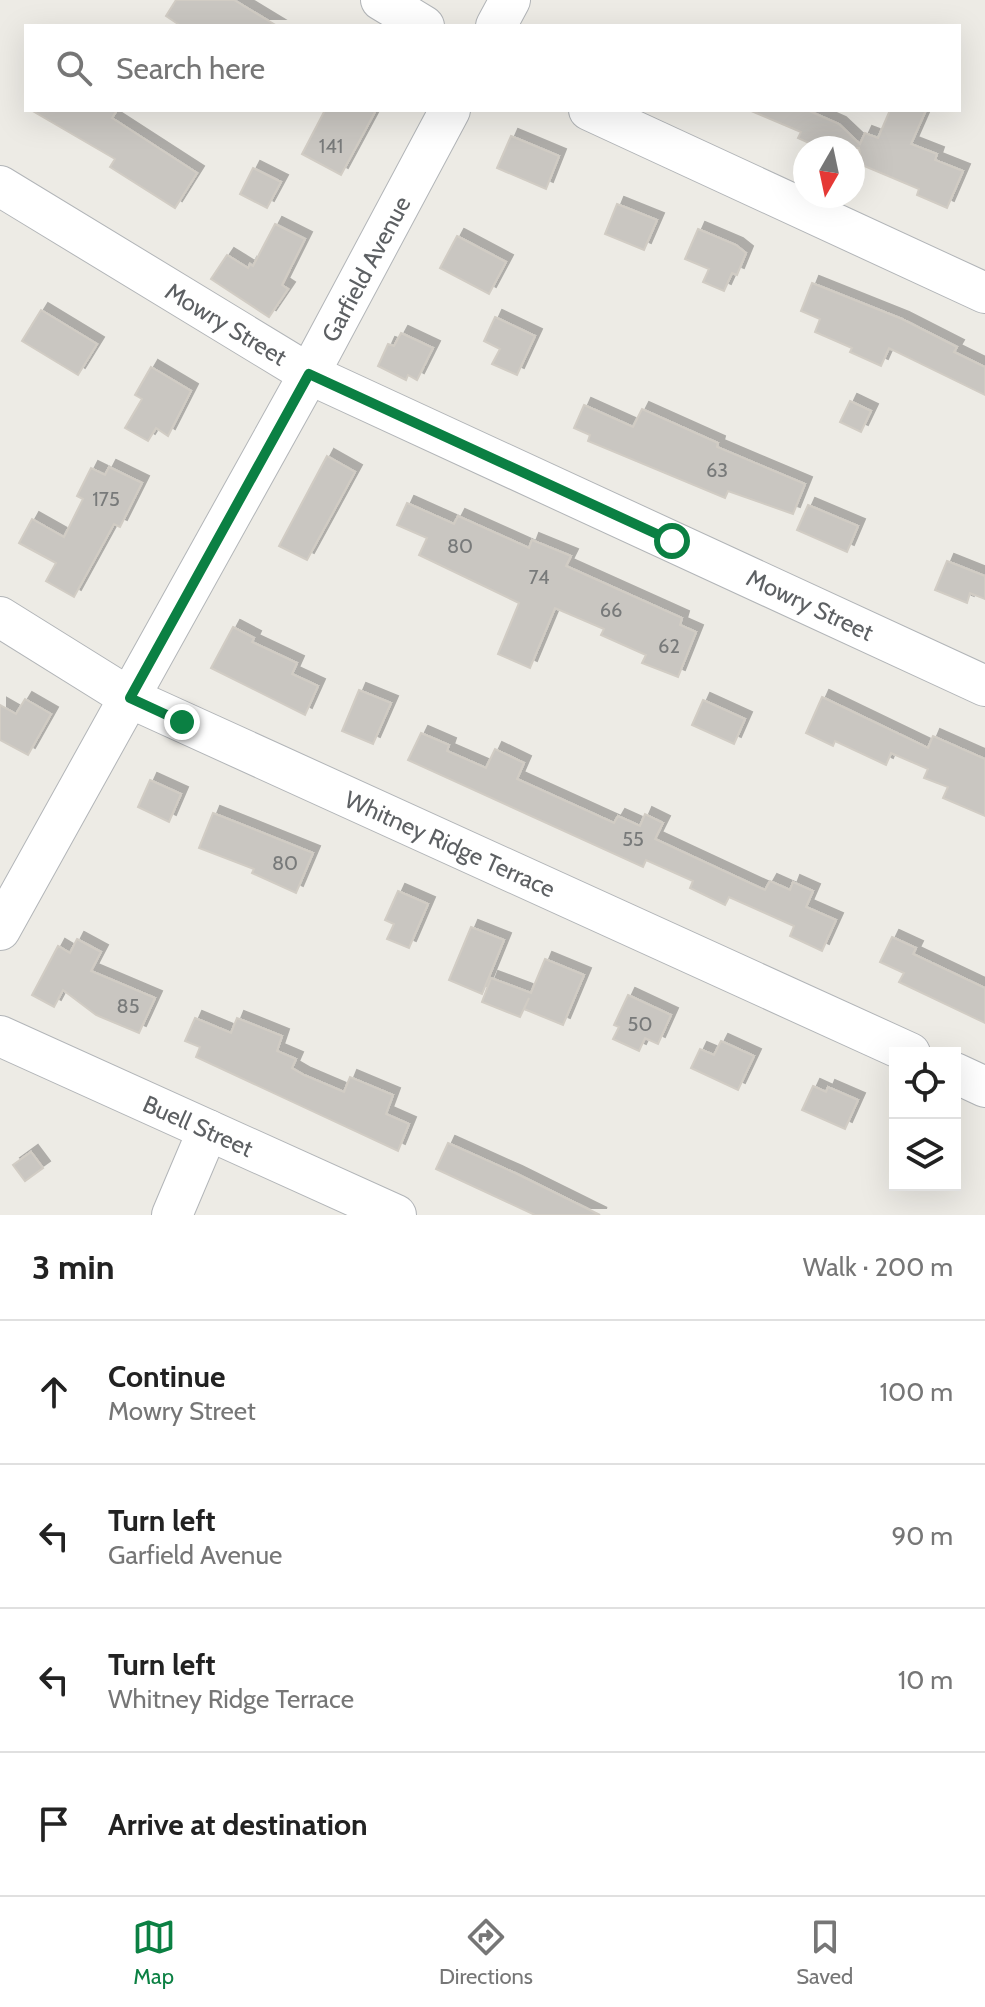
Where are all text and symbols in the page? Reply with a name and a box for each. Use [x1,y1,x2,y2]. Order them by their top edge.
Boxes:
search box [24,24,961,112]
icon: search [52,46,96,90]
text: Search here [116,50,265,87]
house number: 141 [319,134,343,158]
north arrow [793,136,865,208]
street label: Garfield Avenue [315,191,417,347]
street label: Mowry Street [160,276,292,372]
house number: 63 [706,458,728,482]
house number: 175 [92,487,120,511]
route start [654,523,690,559]
house number: 80 [447,534,473,558]
street label: Mowry Street [742,563,878,647]
house number: 74 [529,565,550,589]
house number: 66 [600,598,622,622]
house number: 62 [658,634,680,658]
route end [164,704,200,740]
street label: Whitney Ridge Terrace [340,785,560,903]
house number: 55 [622,827,644,851]
house number: 80 [272,851,298,875]
house number: 85 [117,994,139,1018]
house number: 50 [628,1012,652,1036]
map controls [889,1047,961,1191]
button: locate [889,1047,961,1119]
street label: Buell Street [138,1089,258,1163]
button: layers [889,1119,961,1191]
text: 3 min [32,1246,114,1288]
text: Walk · 200 m [803,1251,953,1283]
text: Continue [108,1358,225,1395]
icon: ahead [32,1370,76,1414]
text: 100 m [880,1376,953,1408]
text: Mowry Street [108,1395,256,1427]
text: Turn left [108,1502,216,1539]
icon: left [32,1514,76,1558]
text: 90 m [891,1520,953,1552]
text: Garfield Avenue [108,1539,282,1571]
text: Turn left [108,1646,216,1683]
icon: left [32,1658,76,1702]
text: 10 m [898,1664,953,1696]
text: Whitney Ridge Terrace [108,1683,354,1715]
icon: arrive [32,1802,76,1846]
text: Arrive at destination [108,1806,368,1843]
tab: Map [132,1915,176,1990]
tab: Directions [439,1915,533,1990]
tab: Saved [796,1915,853,1990]

